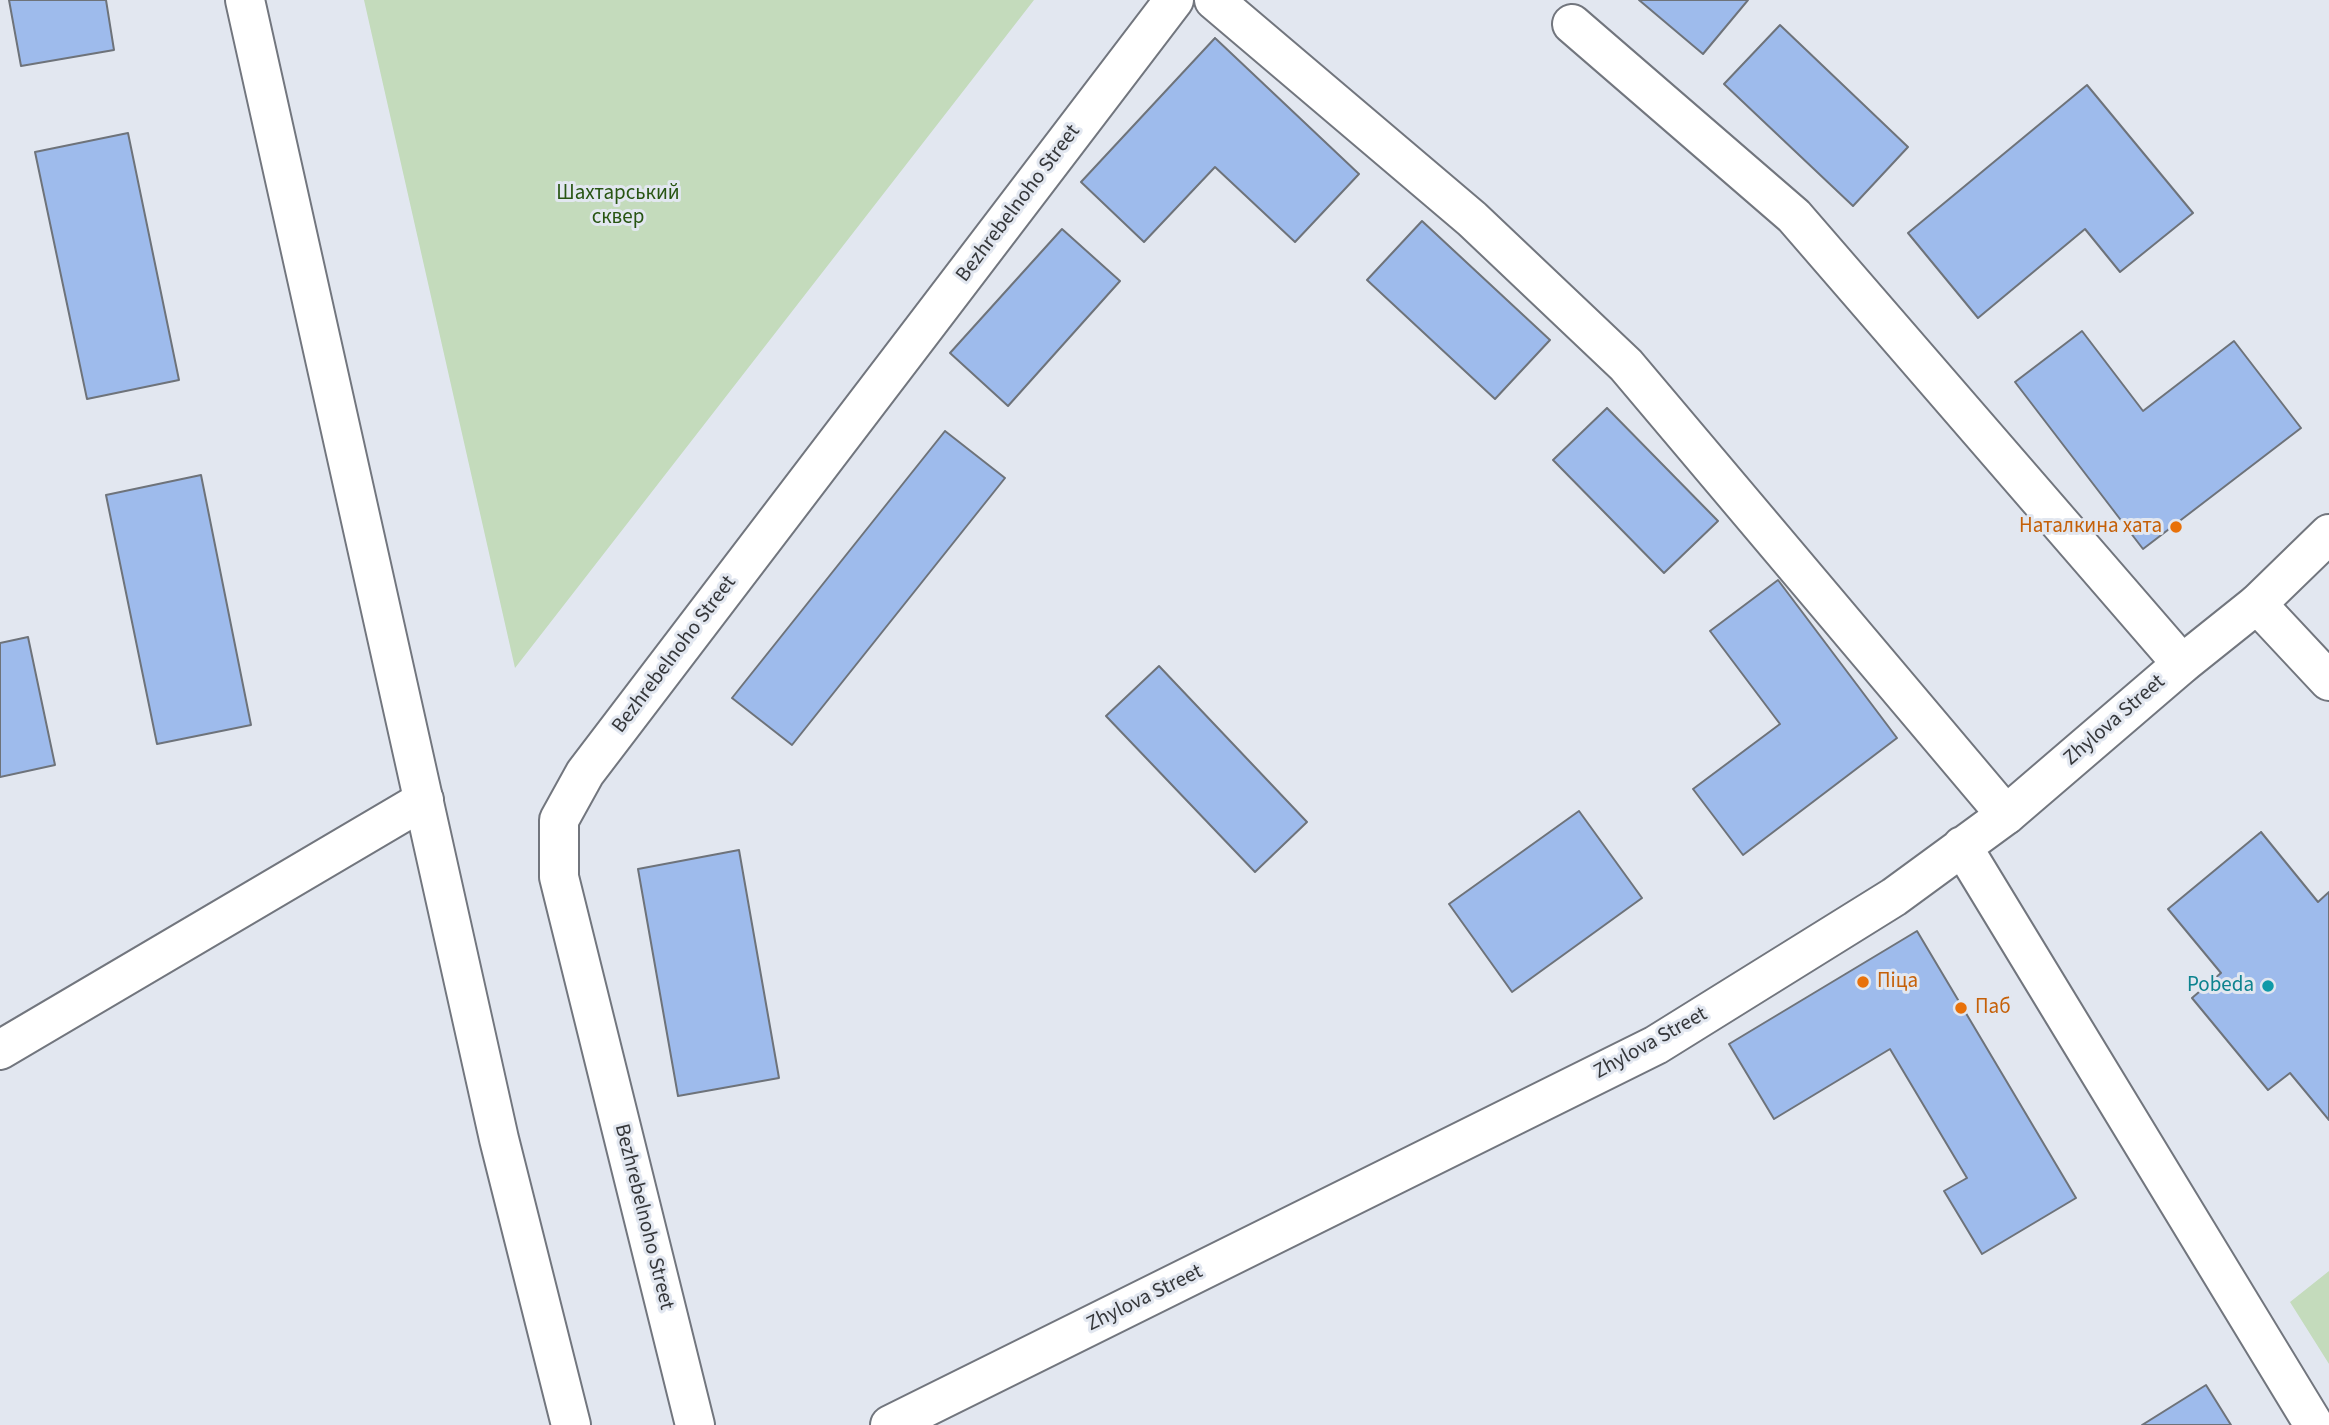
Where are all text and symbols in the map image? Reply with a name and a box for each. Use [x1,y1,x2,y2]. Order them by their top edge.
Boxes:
street label: Bezhrebelnoho Street [952,120,1086,288]
park label: Шахтарський сквер [556,181,680,231]
place label: Наталкина хата [2019,514,2162,540]
marker: Наталкина хата [2168,519,2184,535]
street label: Bezhrebelnoho Street [608,571,742,739]
street label: Zhylova Street [2059,670,2171,772]
place label: Піца [1877,969,1918,995]
place label: Pobeda [2187,973,2254,999]
marker: Піца [1855,974,1871,990]
marker: Pobeda [2260,978,2276,994]
place label: Паб [1975,995,2011,1021]
marker: Паб [1953,1000,1969,1016]
street label: Zhylova Street [1590,1002,1712,1086]
street label: Bezhrebelnoho Street [608,1122,678,1312]
street label: Zhylova Street [1083,1260,1207,1338]

